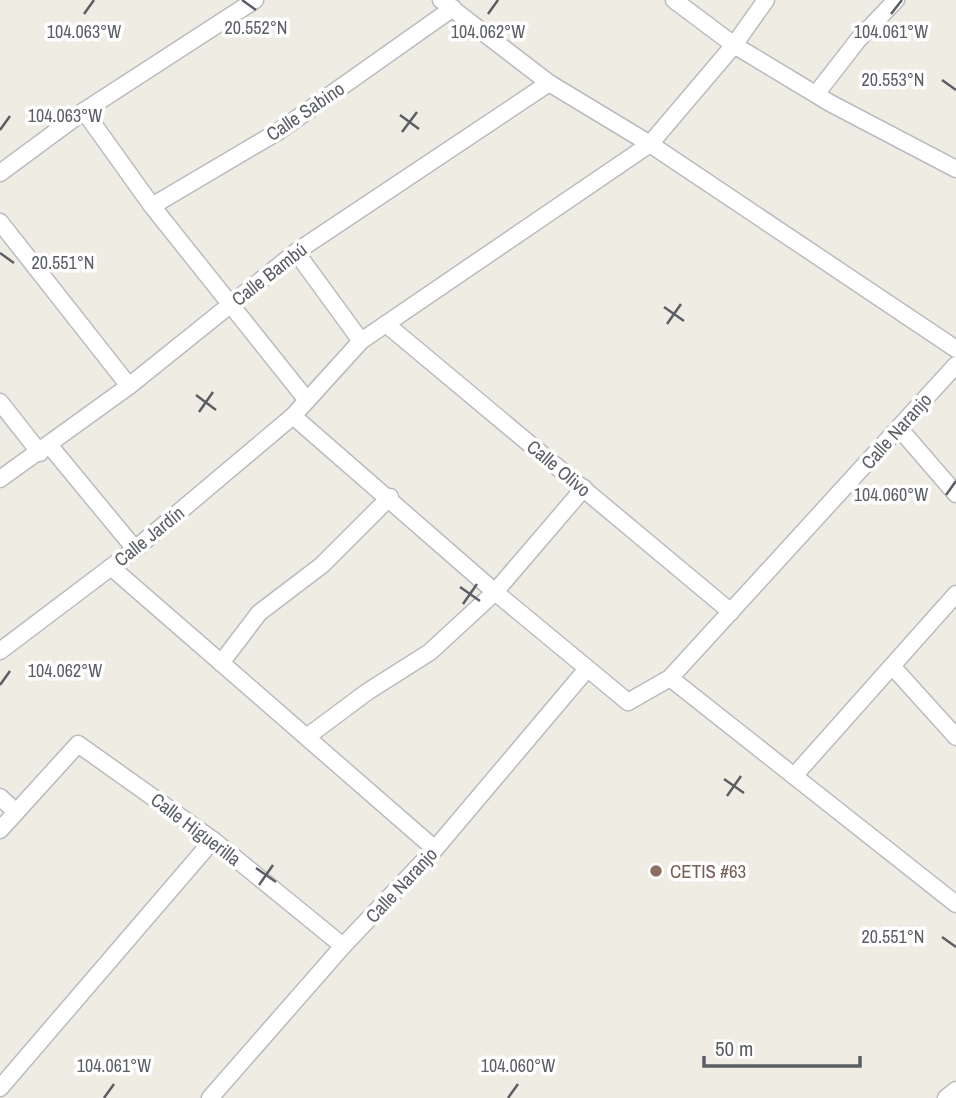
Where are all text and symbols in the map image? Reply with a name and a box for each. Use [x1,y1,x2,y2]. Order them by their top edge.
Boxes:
text: 20.552°N [225,15,288,40]
text: 104.063°W [47,19,121,44]
text: 104.062°W [451,19,525,44]
text: 104.061°W [854,19,928,44]
text: 20.553°N [862,67,925,92]
street label: Calle Sabino [261,75,349,147]
text: 104.063°W [28,103,102,128]
street label: Calle Bambú [226,236,312,312]
text: 20.551°N [32,250,95,275]
street label: Calle Naranjo [855,387,937,475]
street label: Calle Olivo [521,434,597,502]
text: 104.060°W [854,482,928,507]
street label: Calle Jardín [109,500,189,572]
text: 104.062°W [28,658,102,683]
street label: Calle Higuerilla [146,787,247,872]
street label: Calle Naranjo [359,842,443,928]
place label: CETIS #63 [670,858,746,884]
marker: CETIS #63 [648,863,664,879]
text: 20.551°N [862,924,925,949]
scale bar [704,1024,860,1068]
text: 50 m [715,1034,753,1063]
text: 104.061°W [77,1053,151,1078]
text: 104.060°W [481,1053,555,1078]

